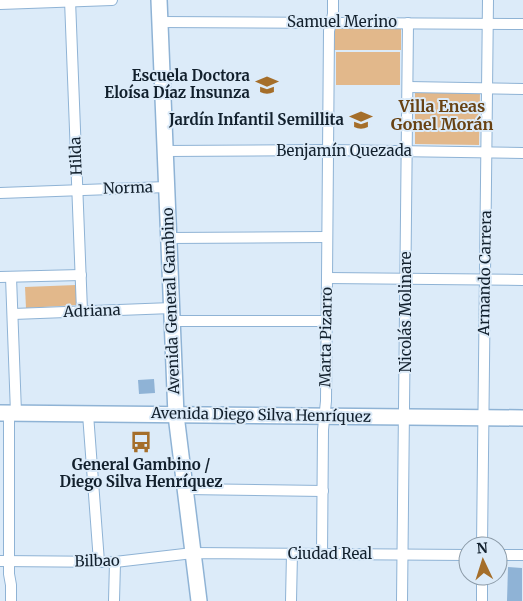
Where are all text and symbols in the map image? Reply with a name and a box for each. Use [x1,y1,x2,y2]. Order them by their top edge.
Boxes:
street label: Samuel Merino [287,12,397,31]
place label: Escuela Doctora Eloísa Díaz Insunza [104,66,251,102]
school or university icon: Escuela Doctora Eloísa Díaz Insunza [254,72,280,98]
district label: Villa Eneas Gonel Morán [391,96,494,134]
school or university icon: Jardín Infantil Semillita [348,107,374,133]
place label: Jardín Infantil Semillita [168,110,345,129]
street label: Hilda [65,136,86,176]
street label: Benjamín Quezada [276,141,412,160]
street label: Norma [103,177,153,198]
street label: Avenida General Gambino [158,207,183,396]
street label: Armando Carrera [474,210,495,337]
street label: Nicolás Molinare [396,251,415,373]
street label: Marta Pizarro [315,287,336,387]
street label: Adriana [62,300,121,321]
street label: Avenida Diego Silva Henríquez [150,403,371,426]
bus stop icon: General Gambino / Diego Silva Henríquez [128,429,154,455]
place label: General Gambino / Diego Silva Henríquez [60,455,223,491]
north arrow [458,536,508,586]
text: N [476,539,488,557]
street label: Ciudad Real [288,544,373,563]
street label: Bilbao [74,551,120,570]

